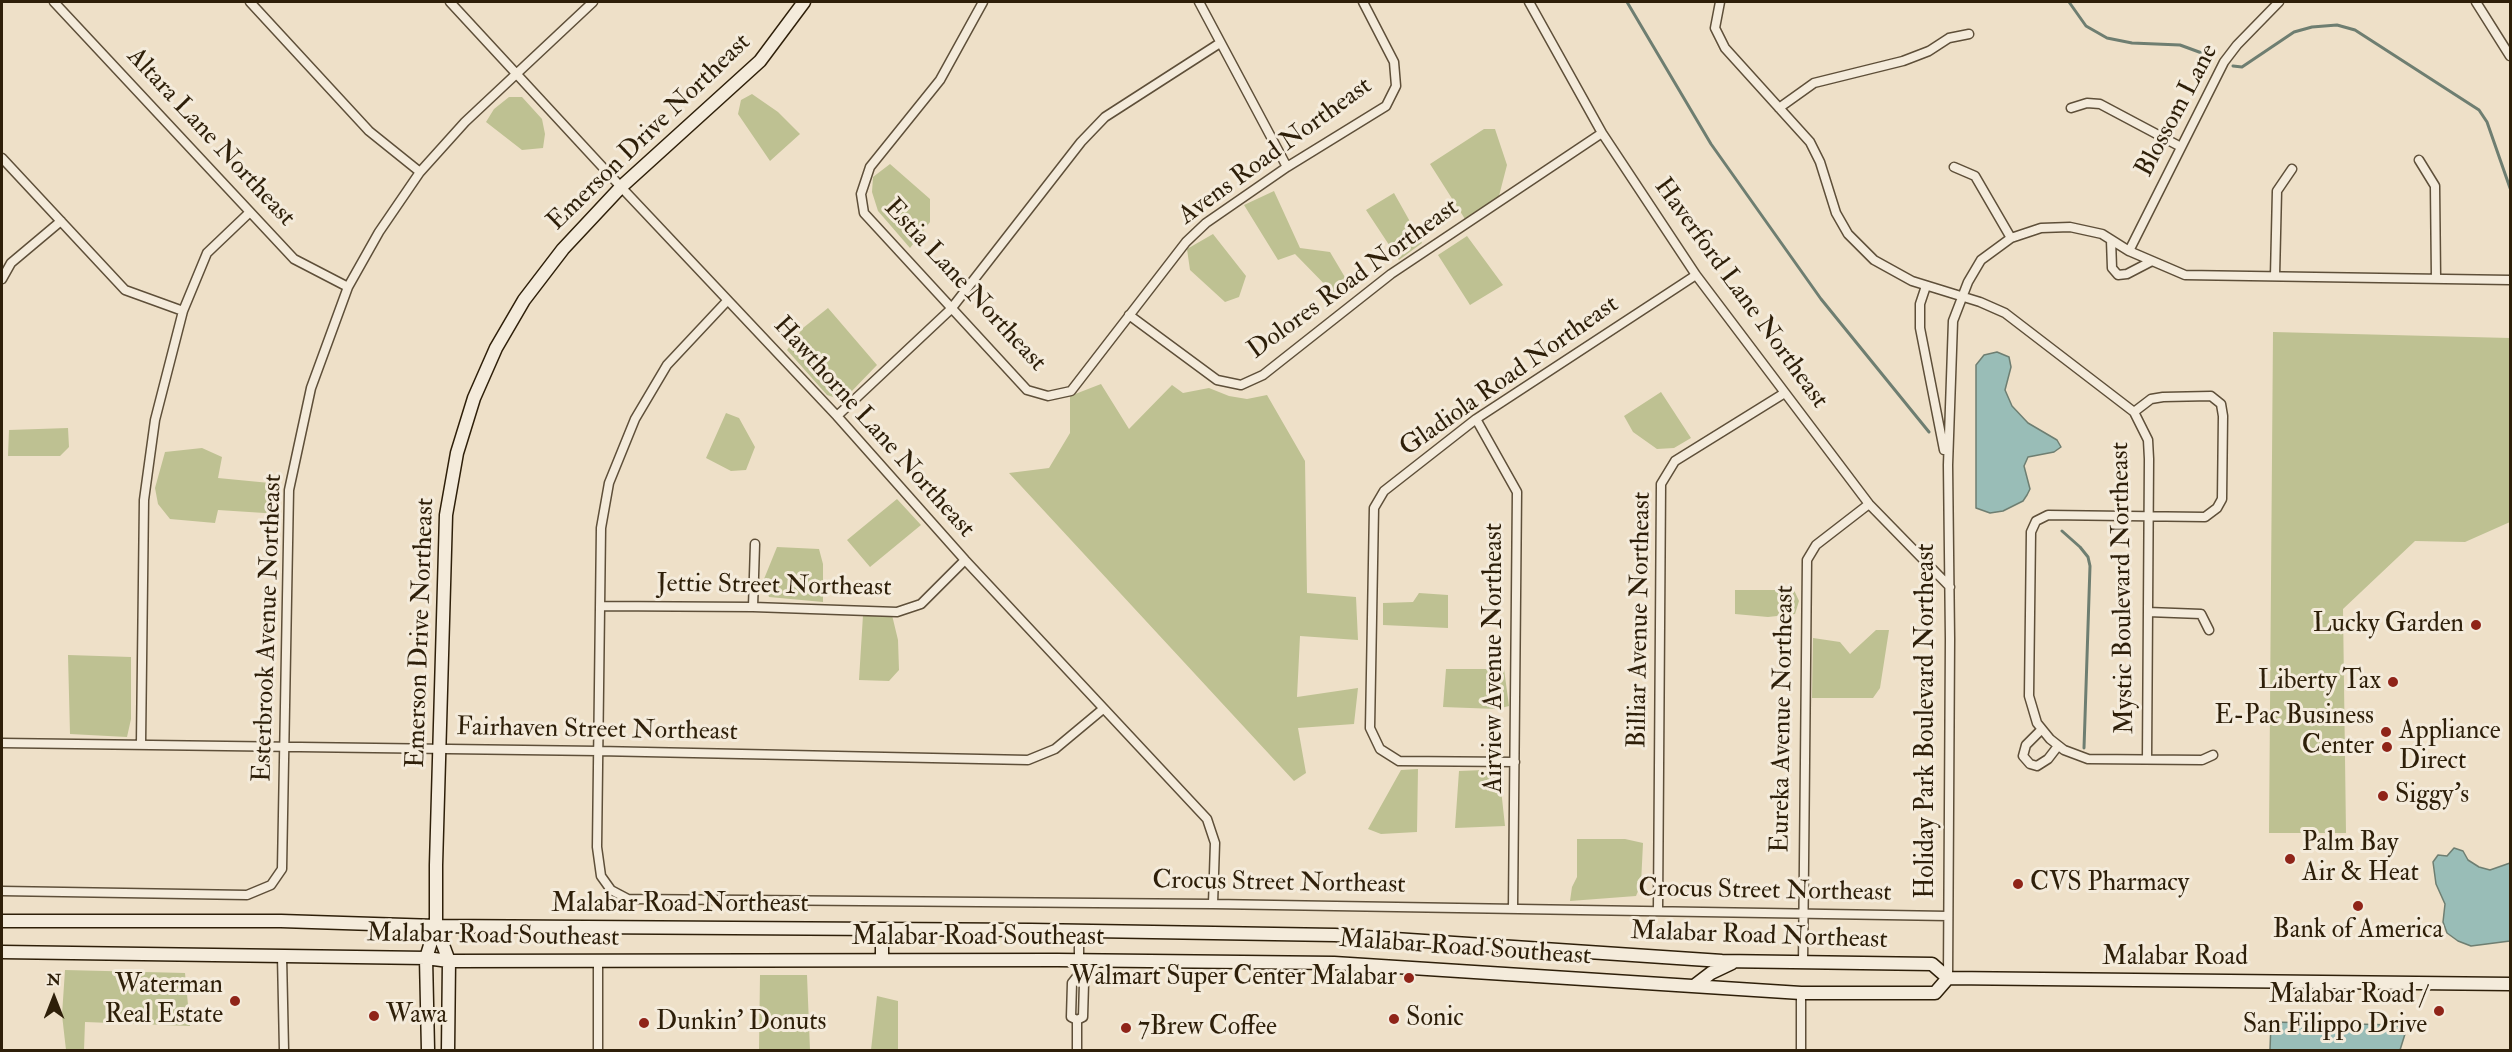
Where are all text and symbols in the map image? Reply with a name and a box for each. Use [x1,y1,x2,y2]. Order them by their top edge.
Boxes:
street label: Emerson Drive Northeast [542,28,758,238]
street label: Blossom Lane [2130,39,2226,183]
street label: Altara Lane Northeast [119,42,301,234]
street label: Avens Road Northeast [1173,71,1379,233]
street label: Haverford Lane Northeast [1646,173,1834,415]
street label: Estia Lane Northeast [876,193,1052,379]
street label: Dolores Road Northeast [1242,193,1466,367]
street label: Gladiola Road Northeast [1395,290,1625,464]
street label: Hawthorne Lane Northeast [765,311,981,545]
street label: Mystic Boulevard Northeast [2106,442,2142,734]
street label: Esterbrook Avenue Northeast [248,473,290,783]
street label: Billiar Avenue Northeast [1623,491,1659,749]
street label: Emerson Drive Northeast [402,497,442,769]
street label: Airview Avenue Northeast [1479,523,1511,793]
street label: Holiday Park Boulevard Northeast [1911,543,1943,899]
street label: Jettie Street Northeast [656,569,892,605]
street label: Eureka Avenue Northeast [1766,585,1802,853]
place label: Lucky Garden [2313,609,2464,641]
marker: Lucky Garden [2469,618,2483,632]
place label: Liberty Tax [2258,666,2381,698]
marker: Liberty Tax [2386,675,2400,689]
place label: E-Pac Business Center [2215,701,2374,762]
street label: Fairhaven Street Northeast [456,713,738,749]
place label: Appliance Direct [2399,716,2501,778]
marker: E-Pac Business Center [2379,725,2393,739]
marker: Appliance Direct [2380,740,2394,754]
place label: Siggy's [2395,780,2469,812]
marker: Siggy's [2376,789,2390,803]
place label: Palm Bay Air & Heat [2302,828,2419,890]
marker: Palm Bay Air & Heat [2283,852,2297,866]
street label: Crocus Street Northeast [1152,866,1406,902]
place label: CVS Pharmacy [2030,868,2189,900]
street label: Crocus Street Northeast [1638,874,1892,910]
marker: CVS Pharmacy [2011,877,2025,891]
street label: Malabar Road Northeast [551,889,809,921]
marker: Bank of America [2351,899,2365,913]
place label: Bank of America [2273,915,2443,947]
street label: Malabar Road Northeast [1630,917,1888,957]
street label: Malabar Road Southeast [366,919,620,955]
street label: Malabar Road Southeast [852,922,1104,954]
street label: Malabar Road Southeast [1338,925,1592,973]
street label: Malabar Road [2102,942,2248,974]
place label: Walmart Super Center Malabar [1070,962,1397,994]
north arrow [24,968,84,1028]
text: N [47,970,61,990]
place label: Waterman Real Estate [105,970,223,1032]
marker: Walmart Super Center Malabar [1402,971,1416,985]
place label: Malabar Road / San Filippo Drive [2243,980,2427,1042]
marker: Waterman Real Estate [228,994,242,1008]
place label: Wawa [386,1000,447,1032]
place label: Sonic [1406,1003,1464,1035]
marker: Malabar Road / San Filippo Drive [2432,1004,2446,1018]
place label: Dunkin' Donuts [656,1007,826,1039]
marker: Wawa [367,1009,381,1023]
place label: 7Brew Coffee [1138,1012,1277,1044]
marker: Sonic [1387,1012,1401,1026]
marker: Dunkin' Donuts [637,1016,651,1030]
marker: 7Brew Coffee [1119,1021,1133,1035]

